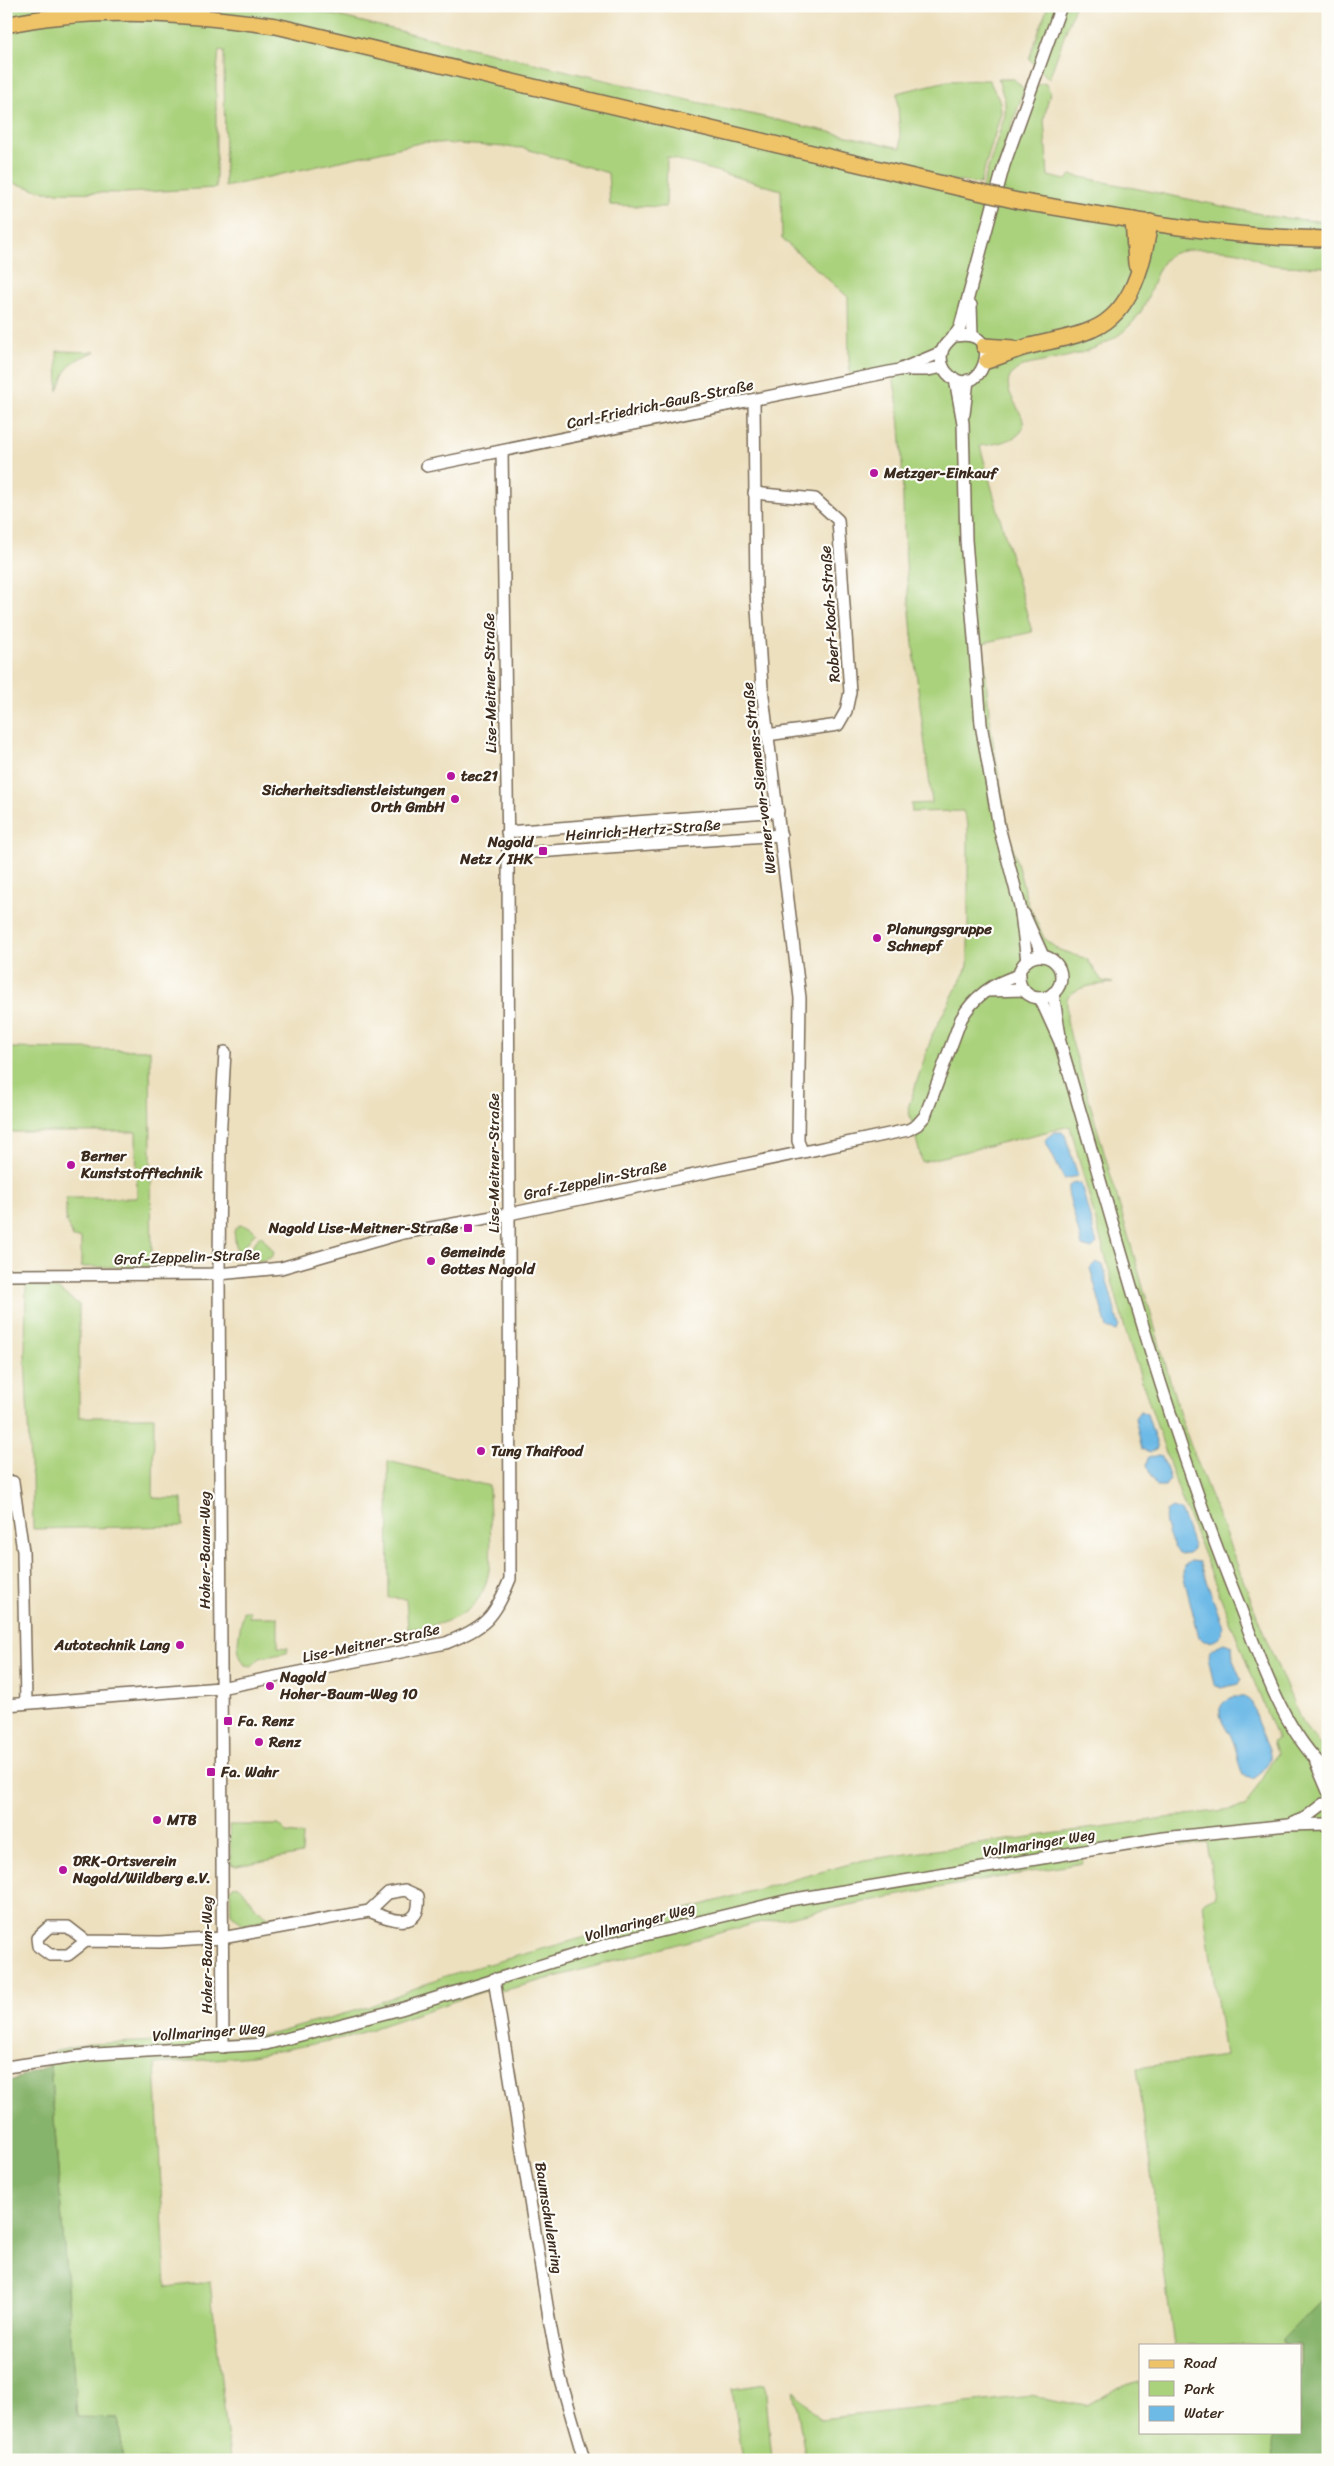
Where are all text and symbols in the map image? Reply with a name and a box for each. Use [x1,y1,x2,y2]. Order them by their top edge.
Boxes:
street label: Carl-Friedrich-Gauß-Straße [564,371,756,437]
place label: Metzger-Einkauf [883,460,999,486]
marker: Metzger-Einkauf [868,467,880,479]
street label: Robert-Koch-Straße [812,544,848,683]
street label: Lise-Meitner-Straße [476,612,504,753]
street label: Werner-von-Siemens-Straße [734,680,784,875]
place label: tec21 [461,763,498,789]
marker: tec21 [445,770,457,782]
place label: Sicherheitsdienstleistungen Orth GmbH [261,777,446,820]
marker: Sicherheitsdienstleistungen Orth GmbH [449,793,461,805]
street label: Heinrich-Hertz-Straße [565,812,722,848]
place label: Nagold Netz / IHK [459,829,535,872]
marker: Nagold Netz / IHK [537,845,549,857]
place label: Planungsgruppe Schnepf [886,916,992,959]
marker: Planungsgruppe Schnepf [871,932,883,944]
street label: Lise-Meitner-Straße [481,1093,507,1233]
place label: Berner Kunststofftechnik [80,1143,203,1186]
street label: Graf-Zeppelin-Straße [521,1152,669,1208]
marker: Berner Kunststofftechnik [65,1159,77,1171]
place label: Nagold Lise-Meitner-Straße [268,1215,459,1241]
marker: Nagold Lise-Meitner-Straße [462,1222,474,1234]
place label: Gemeinde Gottes Nagold [440,1239,536,1282]
street label: Graf-Zeppelin-Straße [114,1241,260,1273]
marker: Gemeinde Gottes Nagold [425,1255,437,1267]
place label: Tung Thaifood [491,1438,584,1464]
marker: Tung Thaifood [475,1445,487,1457]
street label: Hoher-Baum-Weg [192,1491,218,1609]
street label: Lise-Meitner-Straße [300,1616,442,1670]
place label: Autotechnik Lang [54,1632,170,1658]
marker: Autotechnik Lang [174,1639,186,1651]
place label: Nagold Hoher-Baum-Weg 10 [279,1664,418,1707]
marker: Nagold Hoher-Baum-Weg 10 [264,1680,276,1692]
place label: Fa. Renz [237,1708,295,1734]
marker: Fa. Renz [222,1715,234,1727]
place label: Renz [268,1729,302,1755]
marker: Renz [253,1736,265,1748]
place label: Fa. Wahr [220,1759,280,1785]
marker: Fa. Wahr [205,1766,217,1778]
place label: MTB [166,1807,197,1833]
marker: MTB [151,1814,163,1826]
street label: Vollmaringer Weg [981,1821,1097,1865]
place label: DRK-Ortsverein Nagold/Wildberg e.V. [72,1848,211,1891]
marker: DRK-Ortsverein Nagold/Wildberg e.V. [57,1864,69,1876]
street label: Vollmaringer Weg [582,1895,699,1949]
street label: Hoher-Baum-Weg [194,1896,220,2014]
street label: Vollmaringer Weg [152,2015,267,2049]
street label: Baumschulenring [527,2160,571,2276]
legend [1139,2344,1302,2434]
text: Road [1184,2350,1217,2376]
text: Park [1184,2376,1215,2402]
text: Water [1184,2400,1224,2426]

